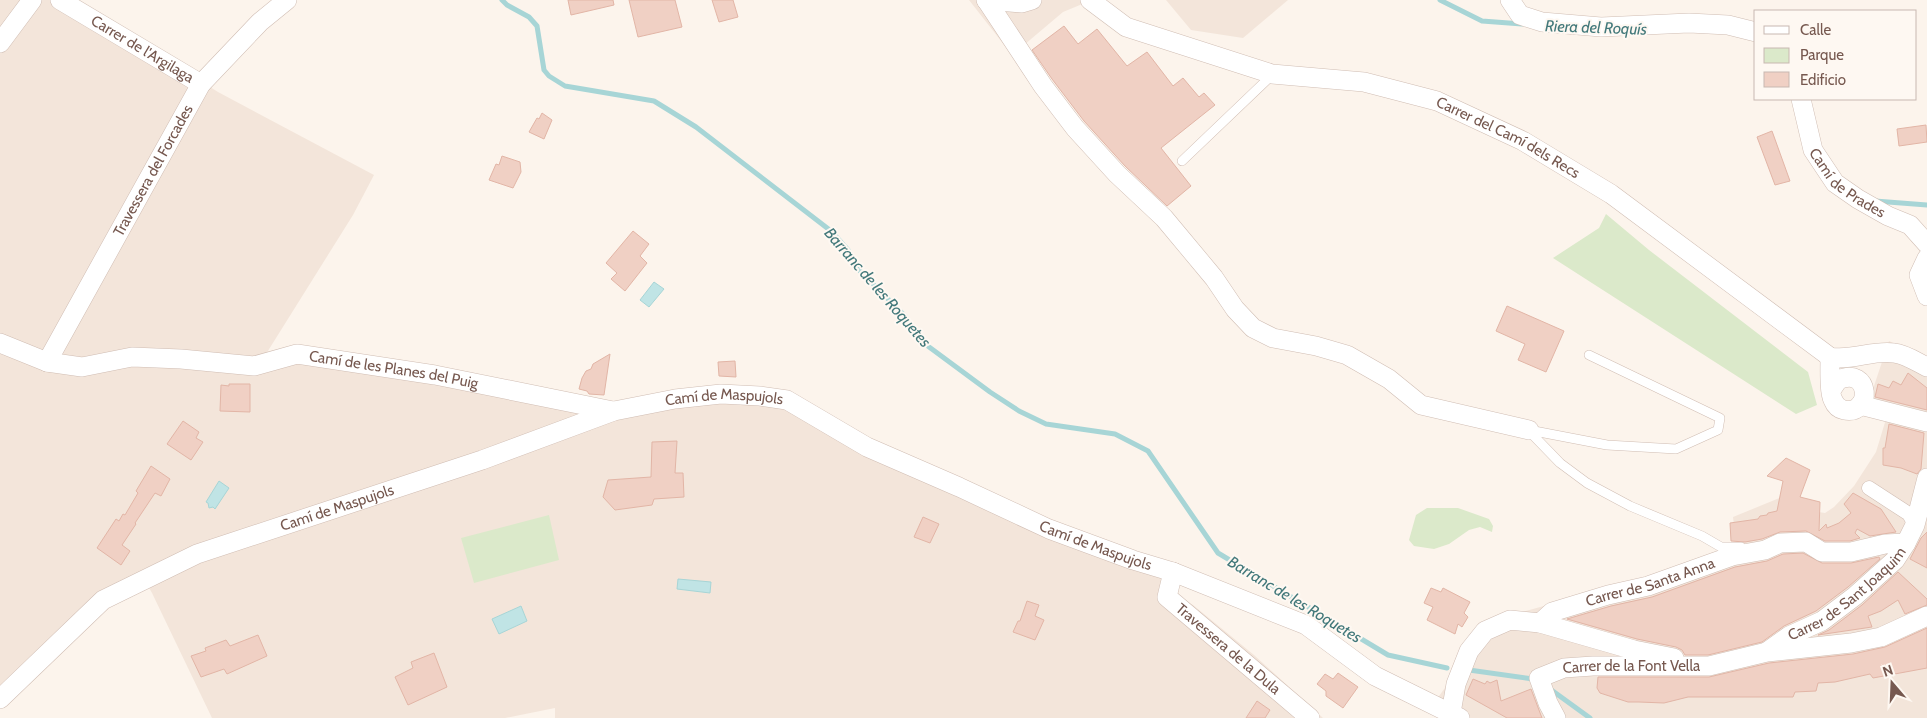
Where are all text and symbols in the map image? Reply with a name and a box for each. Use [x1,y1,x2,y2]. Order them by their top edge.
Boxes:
legend [1754,10,1917,100]
street label: Carrer de l'Argilaga [88,12,198,87]
water label: Riera del Roquís [1545,16,1647,39]
text: Calle [1800,21,1831,39]
text: Parque [1800,46,1844,64]
text: Edificio [1800,71,1846,89]
street label: Carrer del Camí dels Recs [1433,93,1583,182]
street label: Travessera del Forcades [109,101,197,239]
street label: Camí de Prades [1805,145,1889,222]
water label: Barranc de les Roquetes [820,224,935,351]
street label: Camí de les Planes del Puig [308,347,480,393]
street label: Camí de Maspujols [664,385,784,410]
street label: Camí de Maspujols [278,481,396,535]
street label: Camí de Maspujols [1036,517,1154,574]
street label: Carrer de Sant Joaquim [1785,544,1910,644]
water label: Barranc de les Roquetes [1224,552,1365,647]
street label: Carrer de Santa Anna [1584,554,1718,610]
street label: Travessera de la Dula [1172,600,1285,699]
street label: Carrer de la Font Vella [1562,657,1701,677]
north arrow [1867,658,1917,708]
text: N [1880,661,1895,681]

